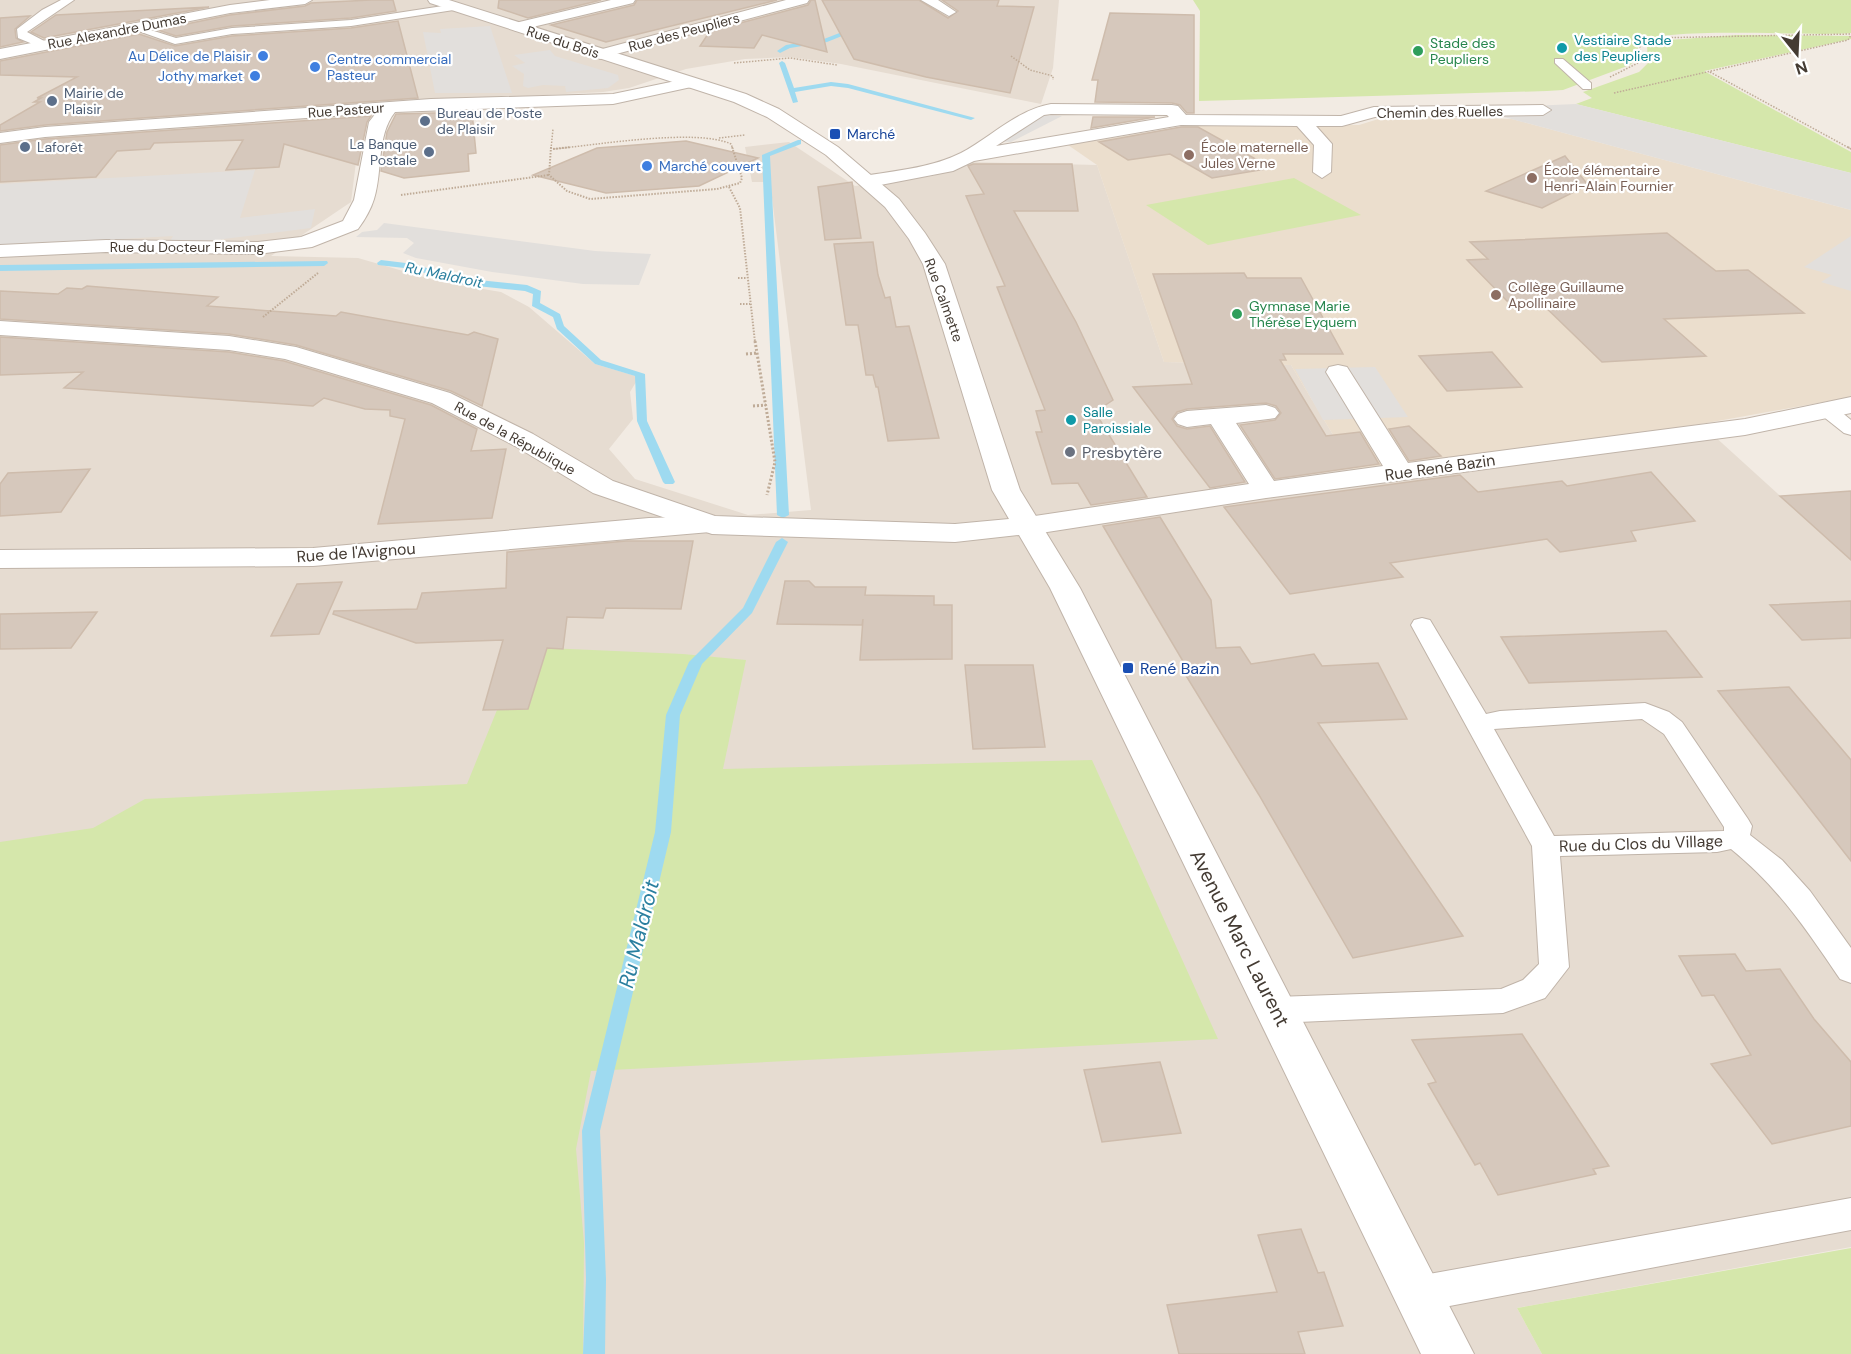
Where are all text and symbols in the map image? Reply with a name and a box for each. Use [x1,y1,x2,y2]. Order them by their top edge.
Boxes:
street label: Rue des Peupliers [626,8,742,56]
street label: Rue Alexandre Dumas [46,9,188,53]
street label: Rue du Bois [524,22,602,62]
north arrow [1767,24,1827,84]
place label: Vestiaire Stade des Peupliers [1574,31,1672,65]
place label: Stade des Peupliers [1430,34,1495,68]
marker: Vestiaire Stade des Peupliers [1555,41,1569,55]
marker: Stade des Peupliers [1411,44,1425,58]
place label: Au Délice de Plaisir [128,47,251,65]
marker: Au Délice de Plaisir [256,49,270,63]
place label: Centre commercial Pasteur [327,50,451,84]
text: N [1793,56,1810,80]
marker: Centre commercial Pasteur [308,60,322,74]
place label: Jothy market [158,67,243,85]
marker: Jothy market [248,69,262,83]
place label: Mairie de Plaisir [64,84,124,118]
marker: Mairie de Plaisir [45,94,59,108]
street label: Rue Pasteur [307,98,385,122]
street label: Chemin des Ruelles [1377,102,1503,122]
place label: Bureau de Poste de Plaisir [437,104,542,138]
marker: Bureau de Poste de Plaisir [418,114,432,128]
place label: Marché [847,125,895,143]
marker: Marché [828,127,842,141]
place label: La Banque Postale [349,135,417,169]
place label: Laforêt [37,138,83,156]
place label: École maternelle Jules Verne [1201,138,1309,172]
marker: Laforêt [18,140,32,154]
marker: La Banque Postale [422,145,436,159]
marker: École maternelle Jules Verne [1182,148,1196,162]
place label: Marché couvert [659,157,761,175]
marker: Marché couvert [640,159,654,173]
place label: École élémentaire Henri-Alain Fournier [1544,161,1674,195]
marker: École élémentaire Henri-Alain Fournier [1525,171,1539,185]
street label: Rue du Docteur Fleming [110,238,265,256]
street label: Rue Calmette [921,256,967,344]
water label: Ru Maldroit [403,257,485,293]
place label: Collège Guillaume Apollinaire [1508,278,1624,312]
marker: Collège Guillaume Apollinaire [1489,288,1503,302]
place label: Gymnase Marie Thérèse Eyquem [1249,297,1357,331]
marker: Gymnase Marie Thérèse Eyquem [1230,307,1244,321]
street label: Rue de la République [451,397,579,479]
place label: Salle Paroissiale [1083,403,1151,437]
marker: Salle Paroissiale [1064,413,1078,427]
place label: Presbytère [1082,442,1162,463]
marker: Presbytère [1063,445,1077,459]
street label: Rue René Bazin [1383,449,1497,486]
street label: Rue de l'Avignou [296,538,416,567]
place label: René Bazin [1140,658,1219,679]
marker: René Bazin [1121,661,1135,675]
street label: Rue du Clos du Village [1559,830,1723,857]
street label: Avenue Marc Laurent [1184,845,1296,1031]
water label: Ru Maldroit [612,876,666,991]

